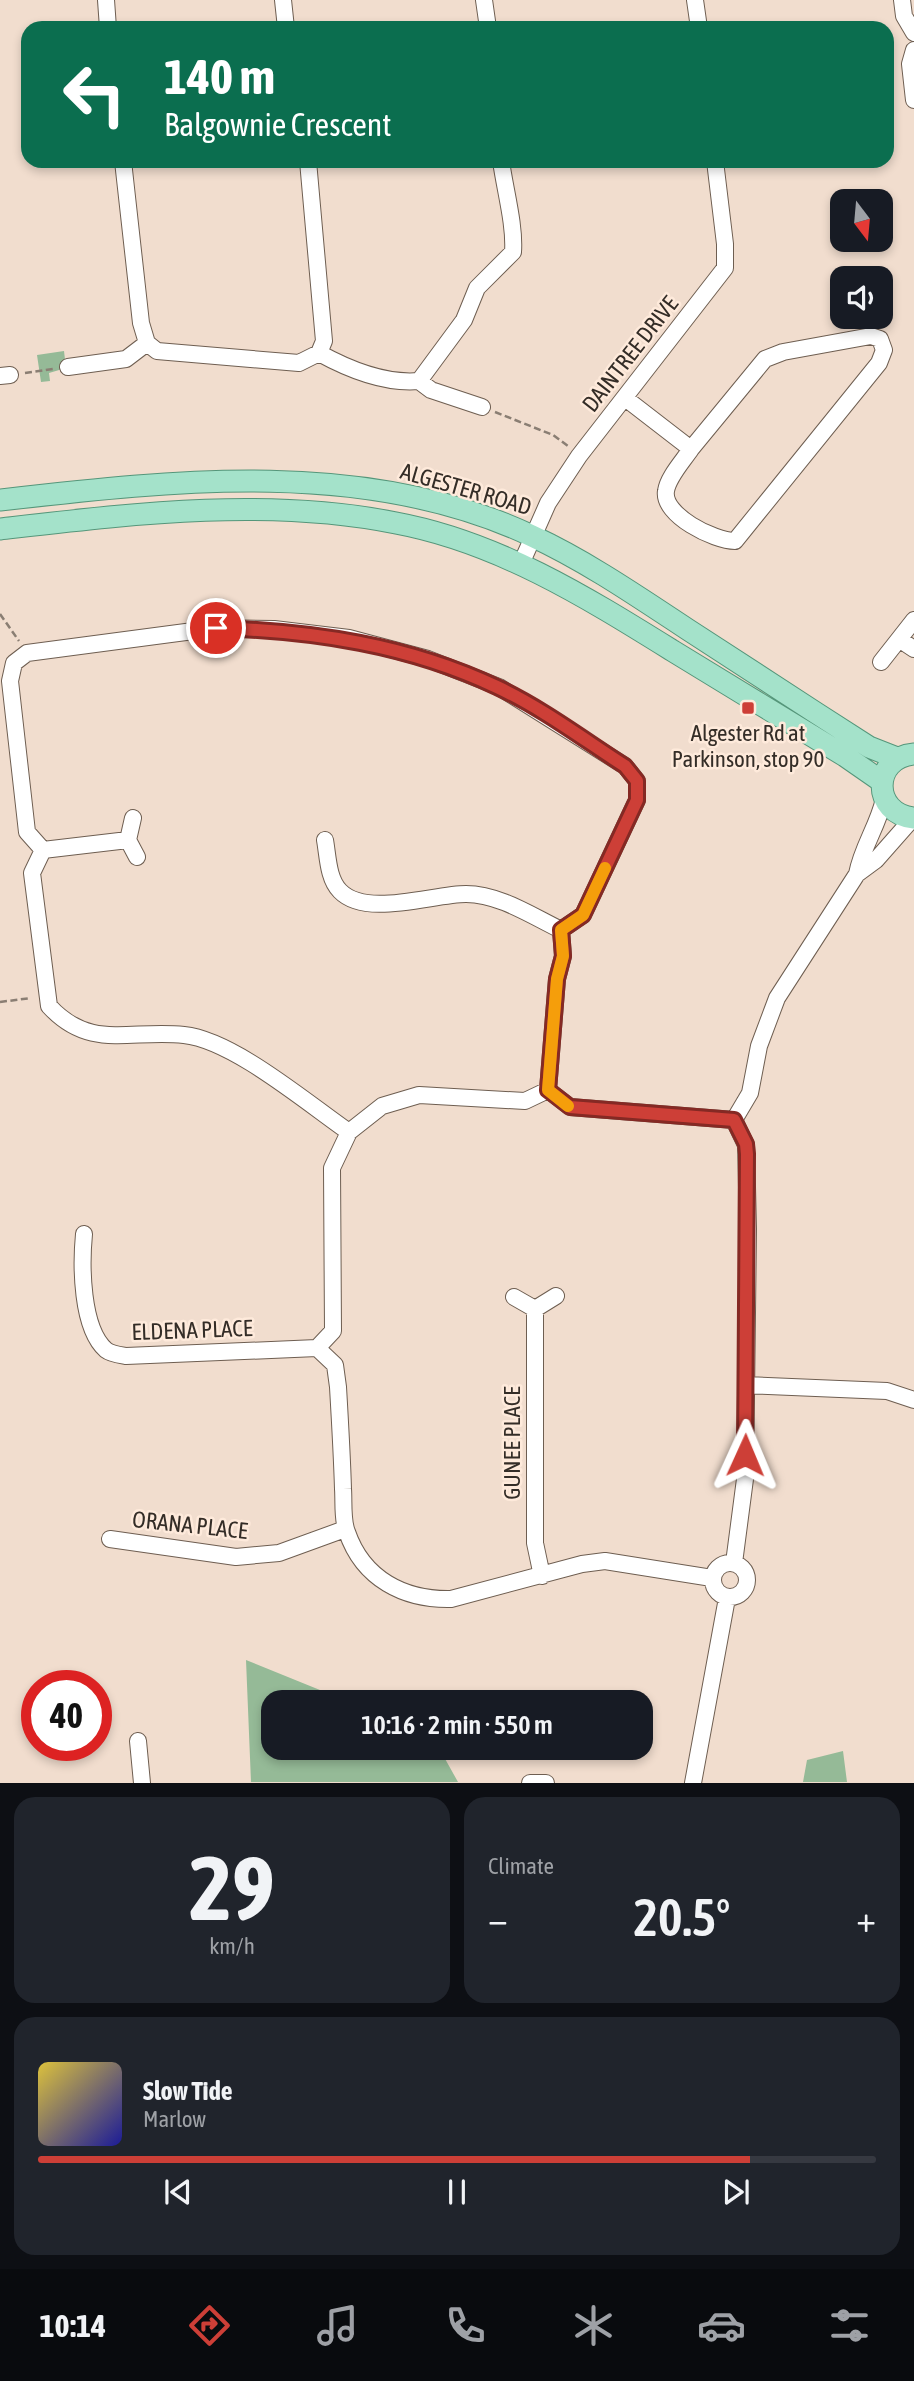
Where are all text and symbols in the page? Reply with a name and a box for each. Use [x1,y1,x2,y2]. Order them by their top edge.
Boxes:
text: 140 m [164,48,275,104]
icon: left [49,49,140,140]
text: Balgownie Crescent [164,106,392,143]
north arrow [830,189,892,252]
map controls [830,189,893,329]
button: sound [830,266,893,329]
street label: DAINTREE DRIVE [577,291,683,417]
street label: ALGESTER ROAD [398,458,534,520]
pin [186,598,246,658]
icon: arrive [197,609,235,647]
marker: Algester Rd at Parkinson, stop 90 [740,700,756,716]
place label: Algester Rd at Parkinson, stop 90 [672,720,824,772]
street label: ELDENA PLACE [131,1315,253,1345]
street label: GUNEE PLACE [499,1386,525,1500]
position arrow [708,1418,782,1492]
street label: ORANA PLACE [131,1506,249,1544]
speed limit sign: 40 [21,1670,112,1761]
text: 10:16 · 2 min · 550 m [361,1710,553,1740]
text: 29 [189,1835,275,1939]
text: Climate [488,1853,554,1879]
text: 20.5° [634,1887,730,1947]
text: − [488,1897,508,1940]
text: + [856,1897,876,1940]
text: km/h [209,1933,255,1959]
text: Slow Tide [143,2076,233,2106]
text: Marlow [143,2106,206,2132]
icon: previous [159,2173,197,2211]
icon: pause [438,2173,476,2211]
icon: next [717,2173,755,2211]
icon: directions [185,2301,234,2350]
icon: music [313,2301,362,2350]
icon: phone [441,2301,490,2350]
icon: climate [569,2301,618,2350]
icon: car [697,2301,746,2350]
icon: filters [825,2301,874,2350]
text: 10:14 [40,2307,106,2344]

